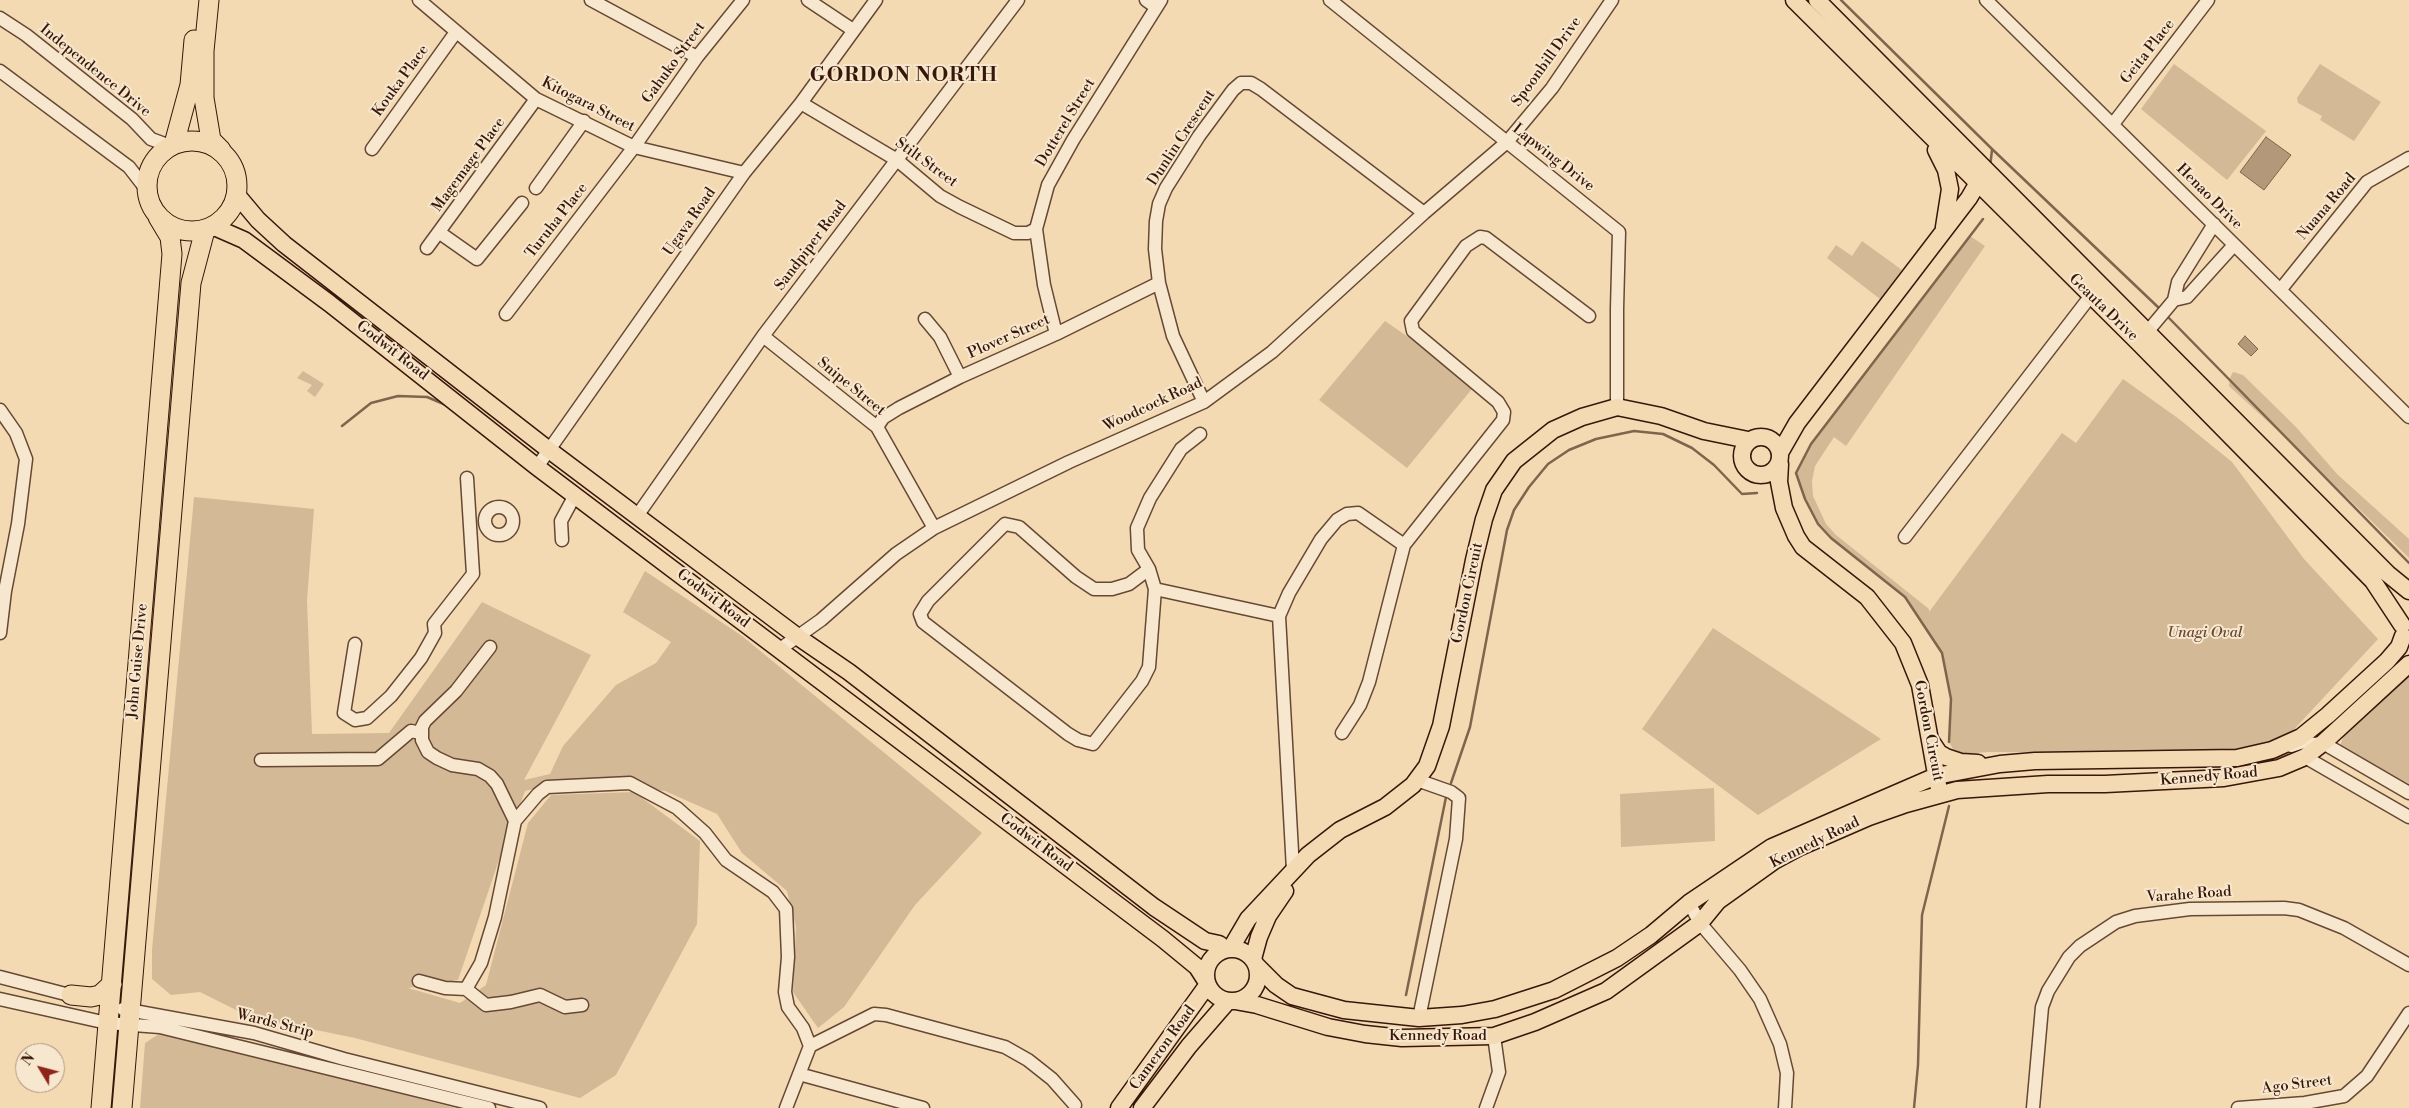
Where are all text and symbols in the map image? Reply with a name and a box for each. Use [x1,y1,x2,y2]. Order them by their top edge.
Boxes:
street label: Spoonbill Drive [1508,14,1586,110]
street label: Geita Place [2117,16,2179,88]
street label: Gahuko Street [638,19,710,107]
street label: Independence Drive [36,21,154,121]
street label: Kouka Place [369,42,433,120]
district label: GORDON NORTH [808,64,1000,88]
street label: Kitogara Street [538,74,638,136]
street label: Dotterel Street [1032,75,1100,171]
street label: Dunlin Crescent [1144,87,1220,189]
street label: Magemage Place [429,114,509,216]
street label: Lapwing Drive [1508,120,1598,196]
street label: Stilt Street [891,134,961,192]
street label: Henao Drive [2172,160,2246,234]
street label: Nuana Road [2294,170,2360,244]
street label: Turuha Place [522,180,592,262]
street label: Ugava Road [660,185,720,259]
street label: Sandpiper Road [771,198,851,294]
street label: Geauta Drive [2065,271,2141,345]
street label: Plover Street [965,311,1053,363]
street label: Godwit Road [352,317,432,385]
street label: Snipe Street [813,354,889,420]
street label: Woodcock Road [1101,374,1205,436]
street label: Gordon Circuit [1449,541,1487,645]
street label: Godwit Road [673,566,753,632]
street label: John Guise Drive [124,603,152,719]
park label: Unagi Oval [2167,624,2243,642]
street label: Gordon Circuit [1909,679,1947,783]
street label: Kennedy Road [2160,764,2258,790]
street label: Godwit Road [996,810,1076,876]
street label: Kennedy Road [1767,813,1863,873]
street label: Varahe Road [2146,883,2232,907]
street label: Cameron Road [1126,1002,1200,1094]
street label: Wards Strip [234,1006,316,1042]
street label: Kennedy Road [1389,1027,1487,1045]
north arrow [15,1043,65,1093]
text: N [18,1050,39,1069]
street label: Ago Street [2261,1072,2333,1098]

